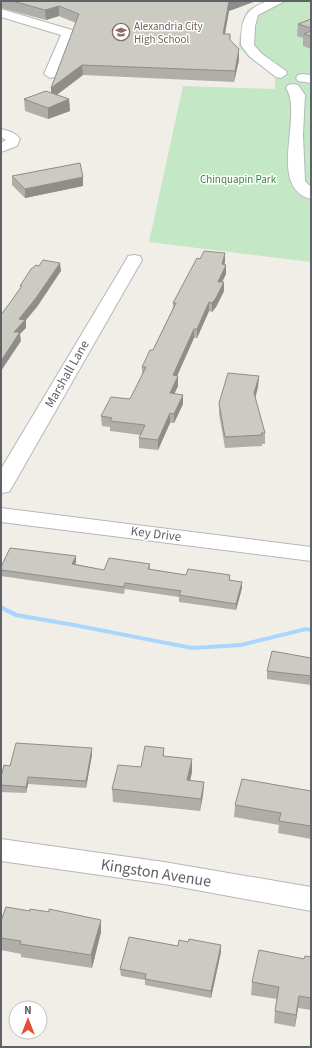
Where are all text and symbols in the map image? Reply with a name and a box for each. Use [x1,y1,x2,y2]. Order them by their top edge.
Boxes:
place label: Alexandria City High School [134,19,203,47]
school or university icon: Alexandria City High School [111,22,131,42]
park label: Chinquapin Park [200,172,277,187]
street label: Marshall Lane [40,337,94,411]
street label: Key Drive [130,522,182,546]
street label: Kingston Avenue [99,853,213,893]
north arrow [8,1000,48,1040]
text: N [24,1003,32,1018]

